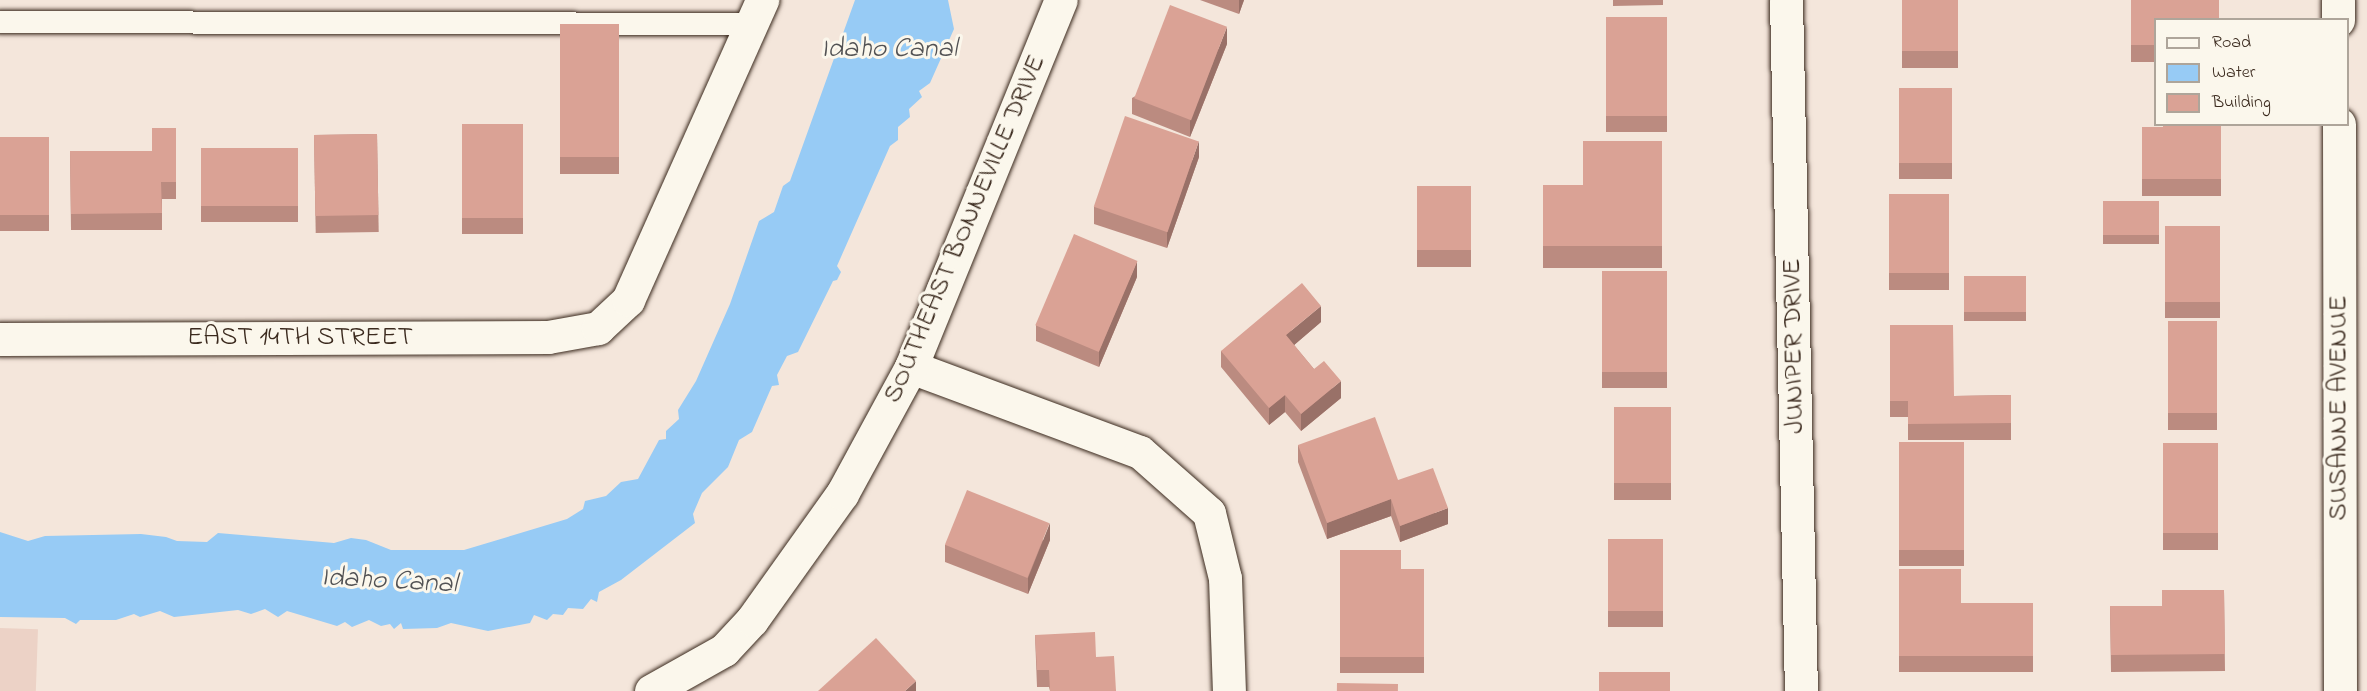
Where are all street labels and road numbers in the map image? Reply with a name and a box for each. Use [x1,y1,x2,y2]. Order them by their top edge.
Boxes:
street label: SOUTHEAST BONNEVILLE DRIVE [877,50,1053,408]
street label: JUNIPER DRIVE [1776,258,1812,434]
street label: SUSANNE AVENUE [2323,295,2355,521]
street label: EAST 14TH STREET [187,322,413,354]

